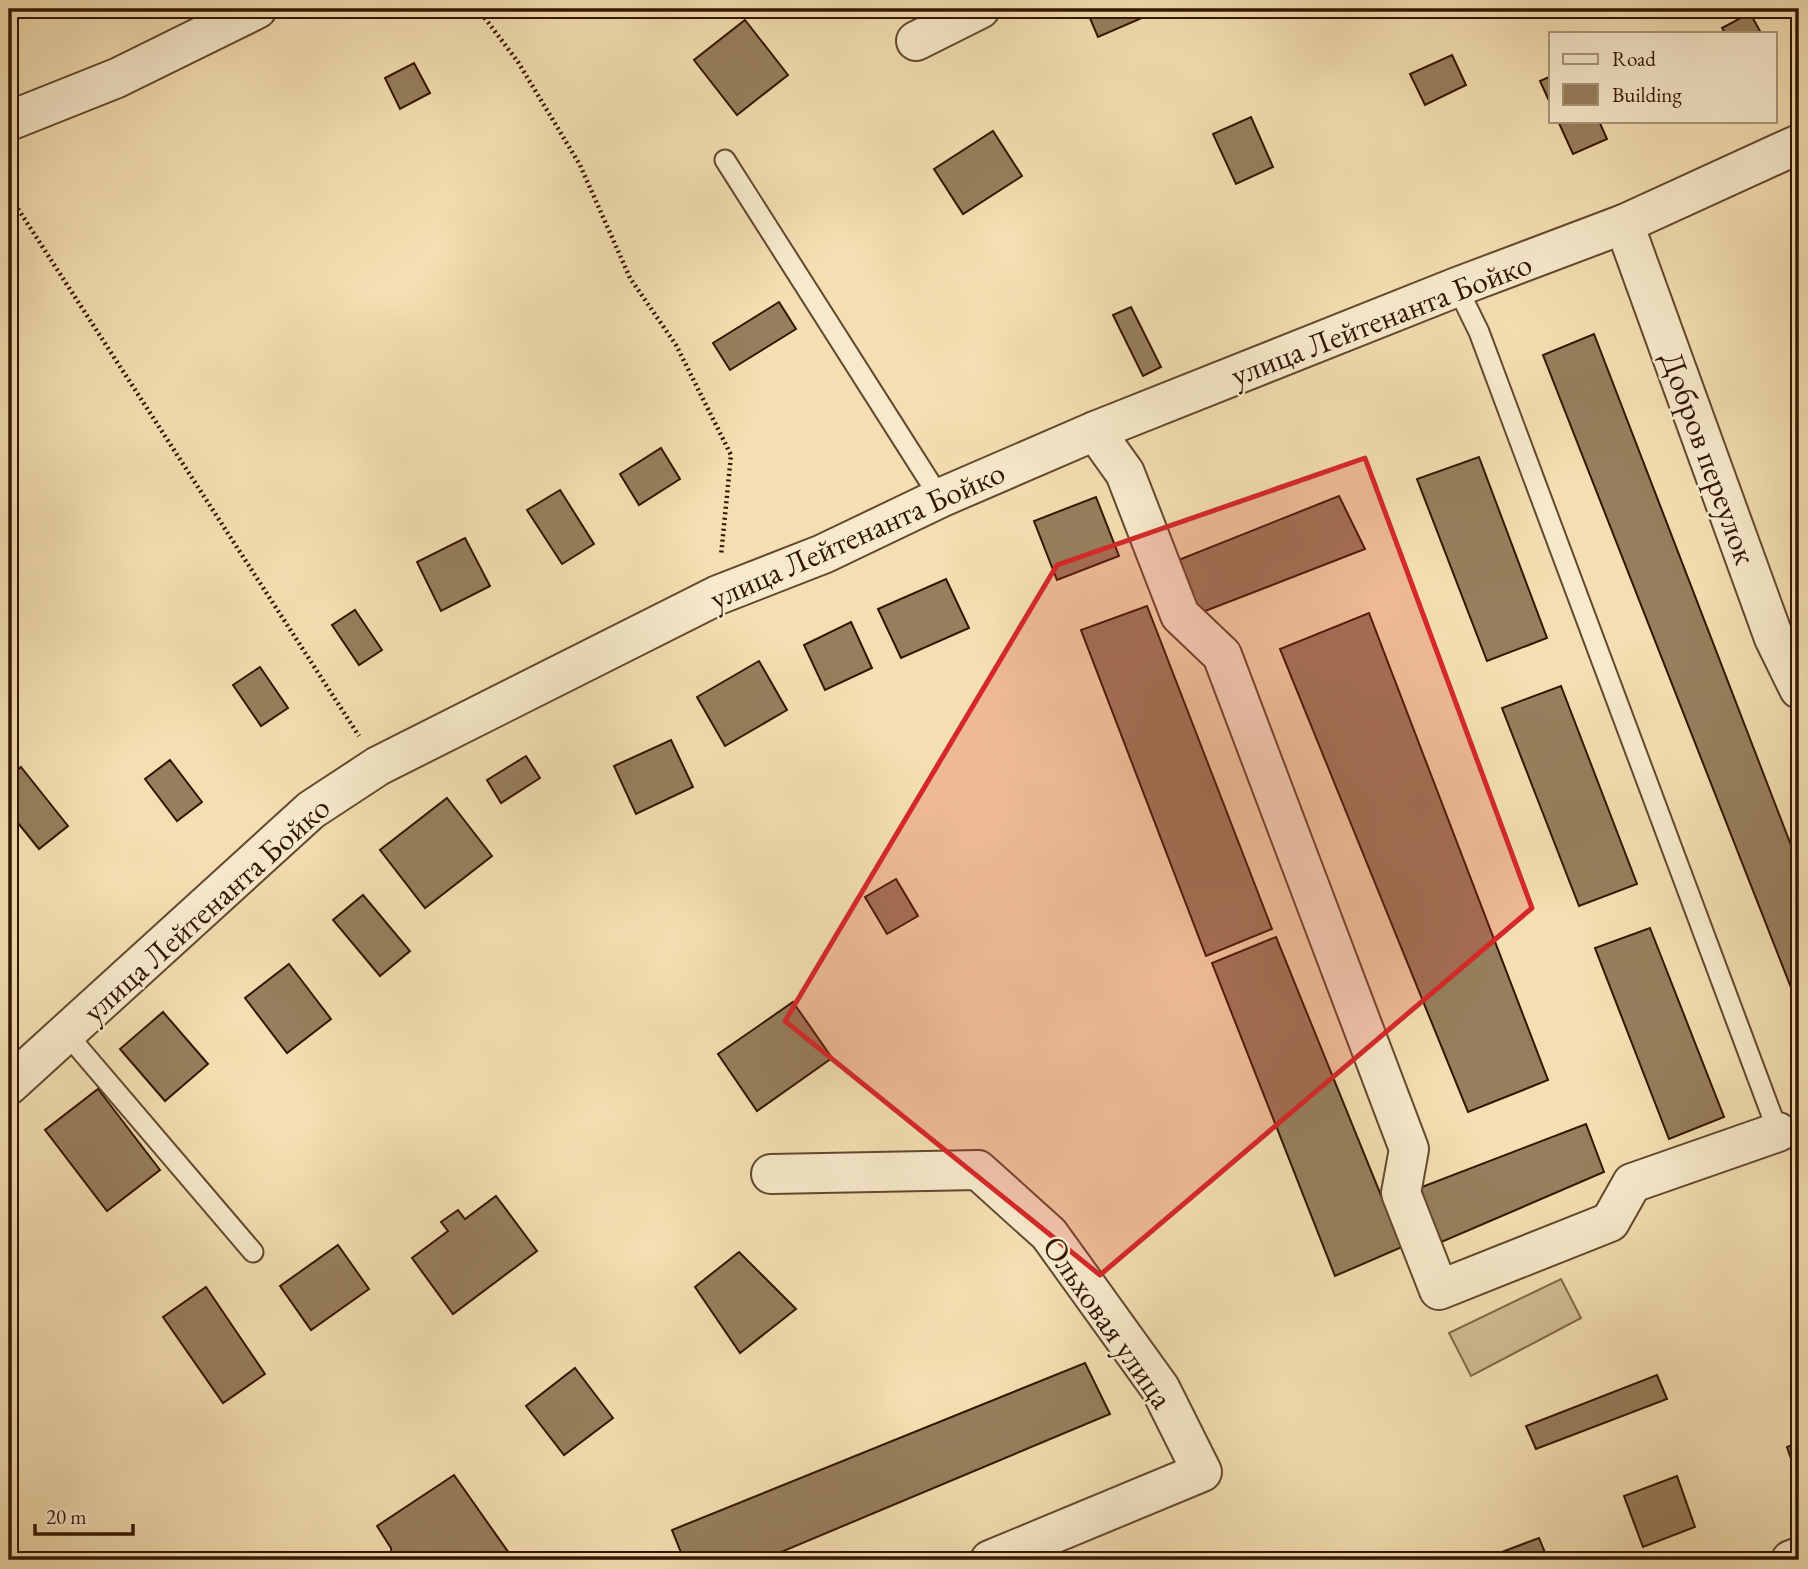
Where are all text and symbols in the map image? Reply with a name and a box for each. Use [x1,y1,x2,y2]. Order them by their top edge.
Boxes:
legend [1549,32,1776,122]
text: Road [1612,45,1656,72]
text: Building [1612,81,1682,108]
street label: улица Лейтенанта Бойко [1224,242,1538,396]
street label: Добров переулок [1651,346,1767,570]
street label: улица Лейтенанта Бойко [703,451,1011,619]
street label: улица Лейтенанта Бойко [73,787,339,1031]
street label: Ольховая улица [1033,1227,1183,1417]
scale bar [35,1492,133,1536]
text: 20 m [46,1503,87,1530]

